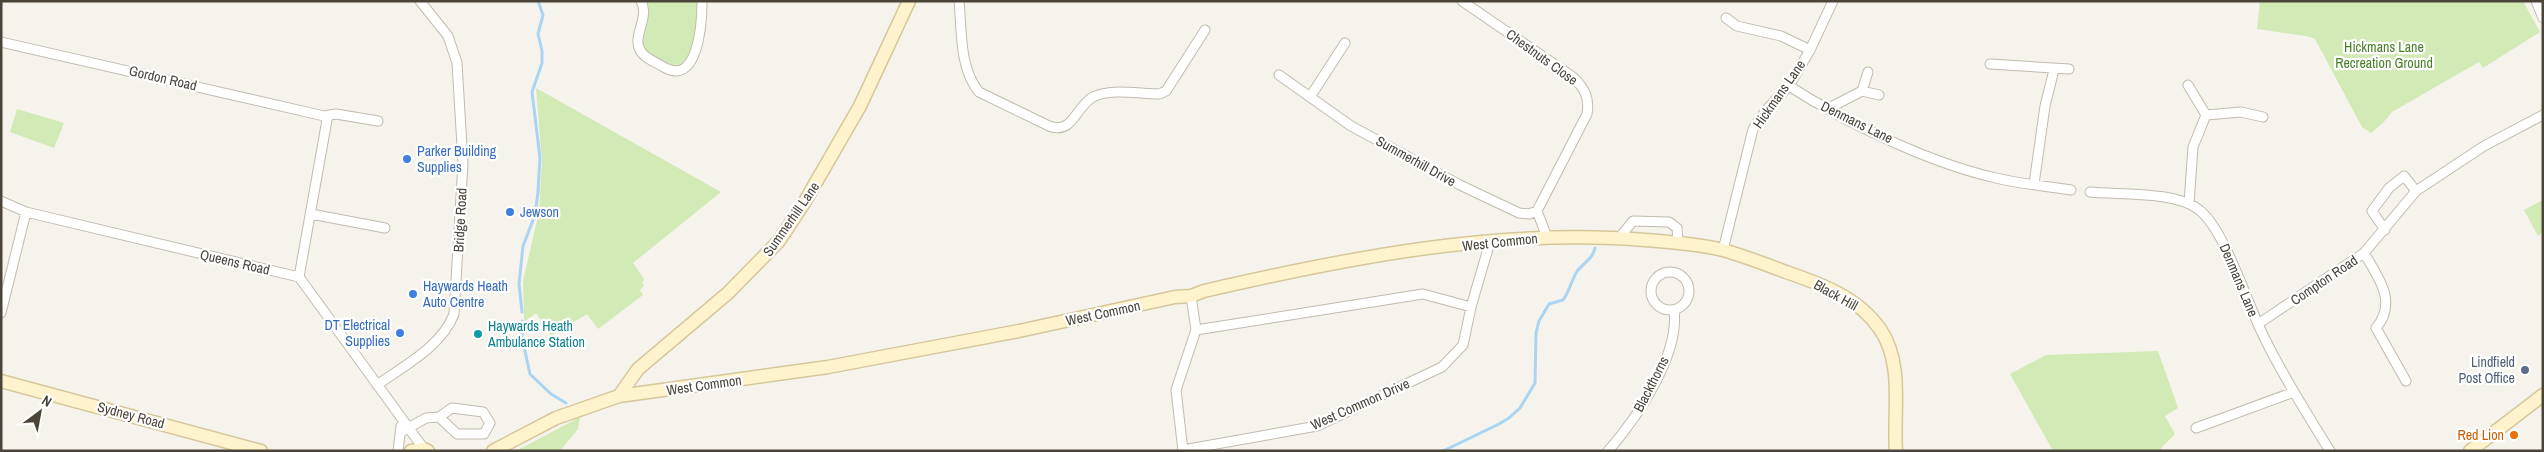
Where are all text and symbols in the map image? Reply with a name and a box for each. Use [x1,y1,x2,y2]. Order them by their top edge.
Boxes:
street label: Chestnuts Close [1503,25,1581,89]
park label: Hickmans Lane Recreation Ground [2335,38,2433,72]
street label: Hickmans Lane [1749,56,1809,132]
street label: Gordon Road [127,61,199,95]
street label: Denmans Lane [1818,97,1896,147]
street label: Summerhill Drive [1373,132,1459,190]
place label: Parker Building Supplies [417,142,497,176]
marker: Parker Building Supplies [401,153,413,165]
street label: Summerhill Lane [759,178,823,260]
street label: Bridge Road [449,187,471,253]
place label: Jewson [520,203,559,221]
marker: Jewson [504,206,516,218]
street label: West Common [1461,229,1539,255]
street label: Denmans Lane [2216,241,2262,319]
street label: Queens Road [198,245,272,279]
street label: Compton Road [2287,251,2361,309]
street label: Black Hill [1811,276,1861,314]
place label: Haywards Heath Auto Centre [422,277,508,311]
marker: Haywards Heath Auto Centre [407,288,419,300]
street label: West Common [1064,296,1142,330]
place label: DT Electrical Supplies [324,316,390,350]
place label: Haywards Heath Ambulance Station [487,317,585,351]
marker: DT Electrical Supplies [394,327,406,339]
marker: Haywards Heath Ambulance Station [472,328,484,340]
street label: Blackthorns [1629,353,1673,415]
place label: Lindfield Post Office [2458,353,2515,387]
marker: Lindfield Post Office [2519,364,2531,376]
street label: West Common [665,371,743,399]
street label: West Common Drive [1308,374,1412,434]
north arrow [15,387,65,437]
text: N [39,391,55,411]
street label: Sydney Road [95,397,167,433]
place label: Red Lion [2457,426,2504,444]
marker: Red Lion [2508,429,2520,441]

